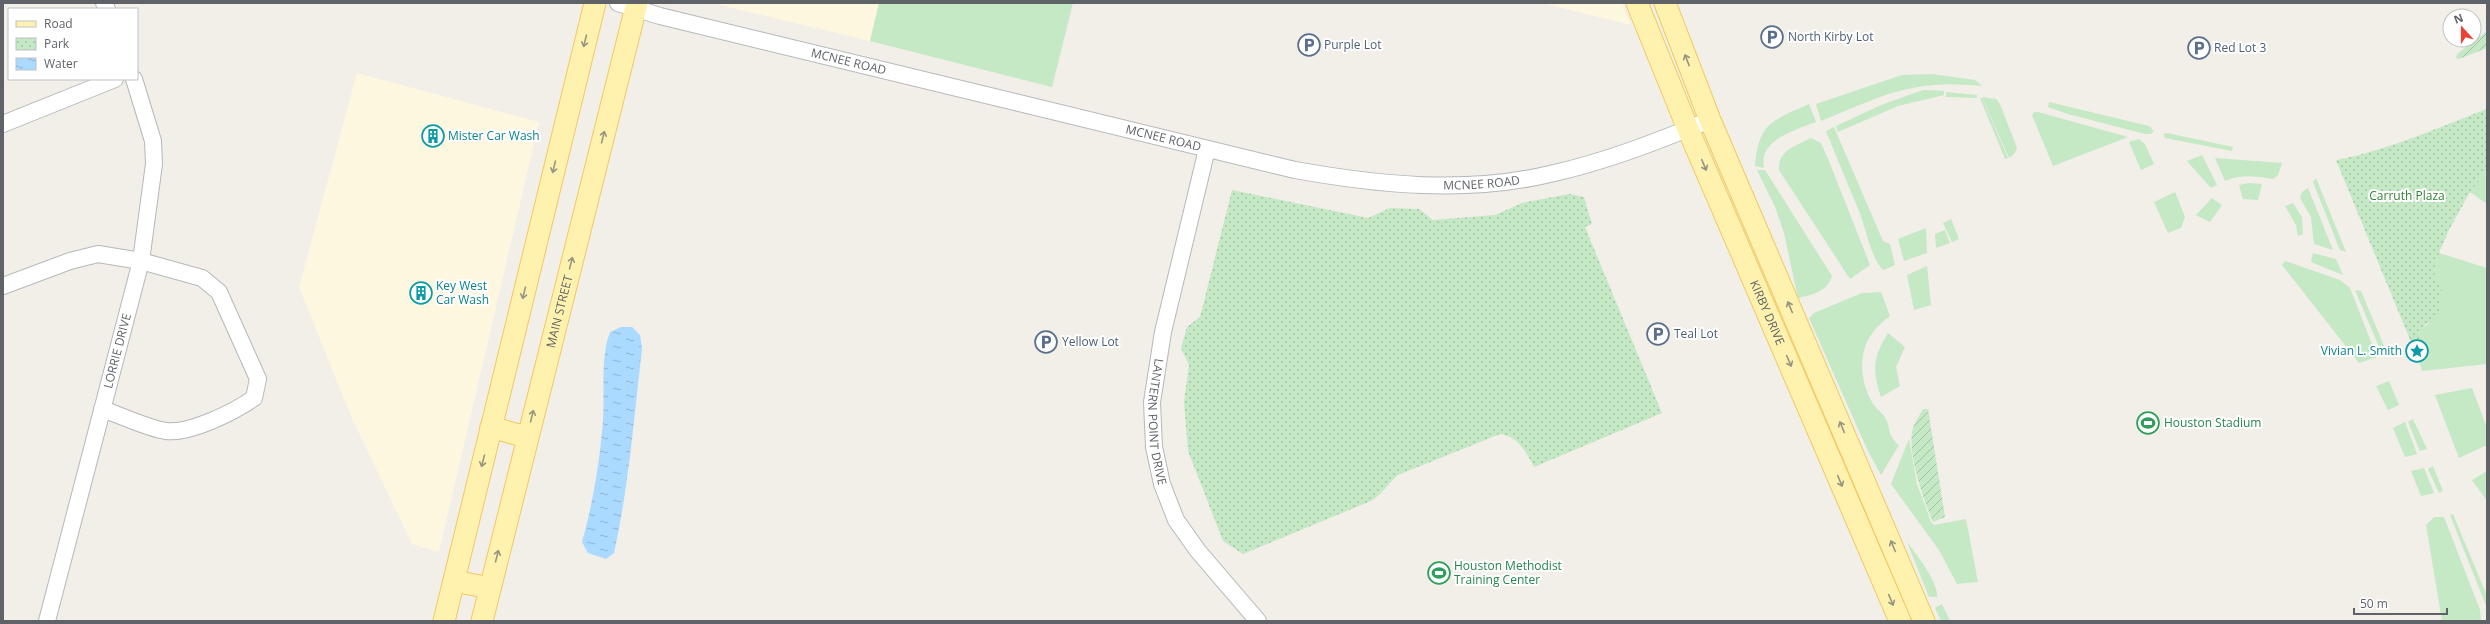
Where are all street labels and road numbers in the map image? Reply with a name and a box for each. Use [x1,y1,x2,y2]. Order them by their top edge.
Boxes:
street label: MCNEE ROAD [809,44,888,79]
street label: MCNEE ROAD [1124,120,1203,155]
street label: MCNEE ROAD [1443,171,1521,194]
street label: MAIN STREET [542,273,577,350]
street label: KIRBY DRIVE [1746,277,1789,348]
street label: LORRIE DRIVE [99,312,135,390]
street label: LANTERN POINT DRIVE [1144,357,1171,487]

